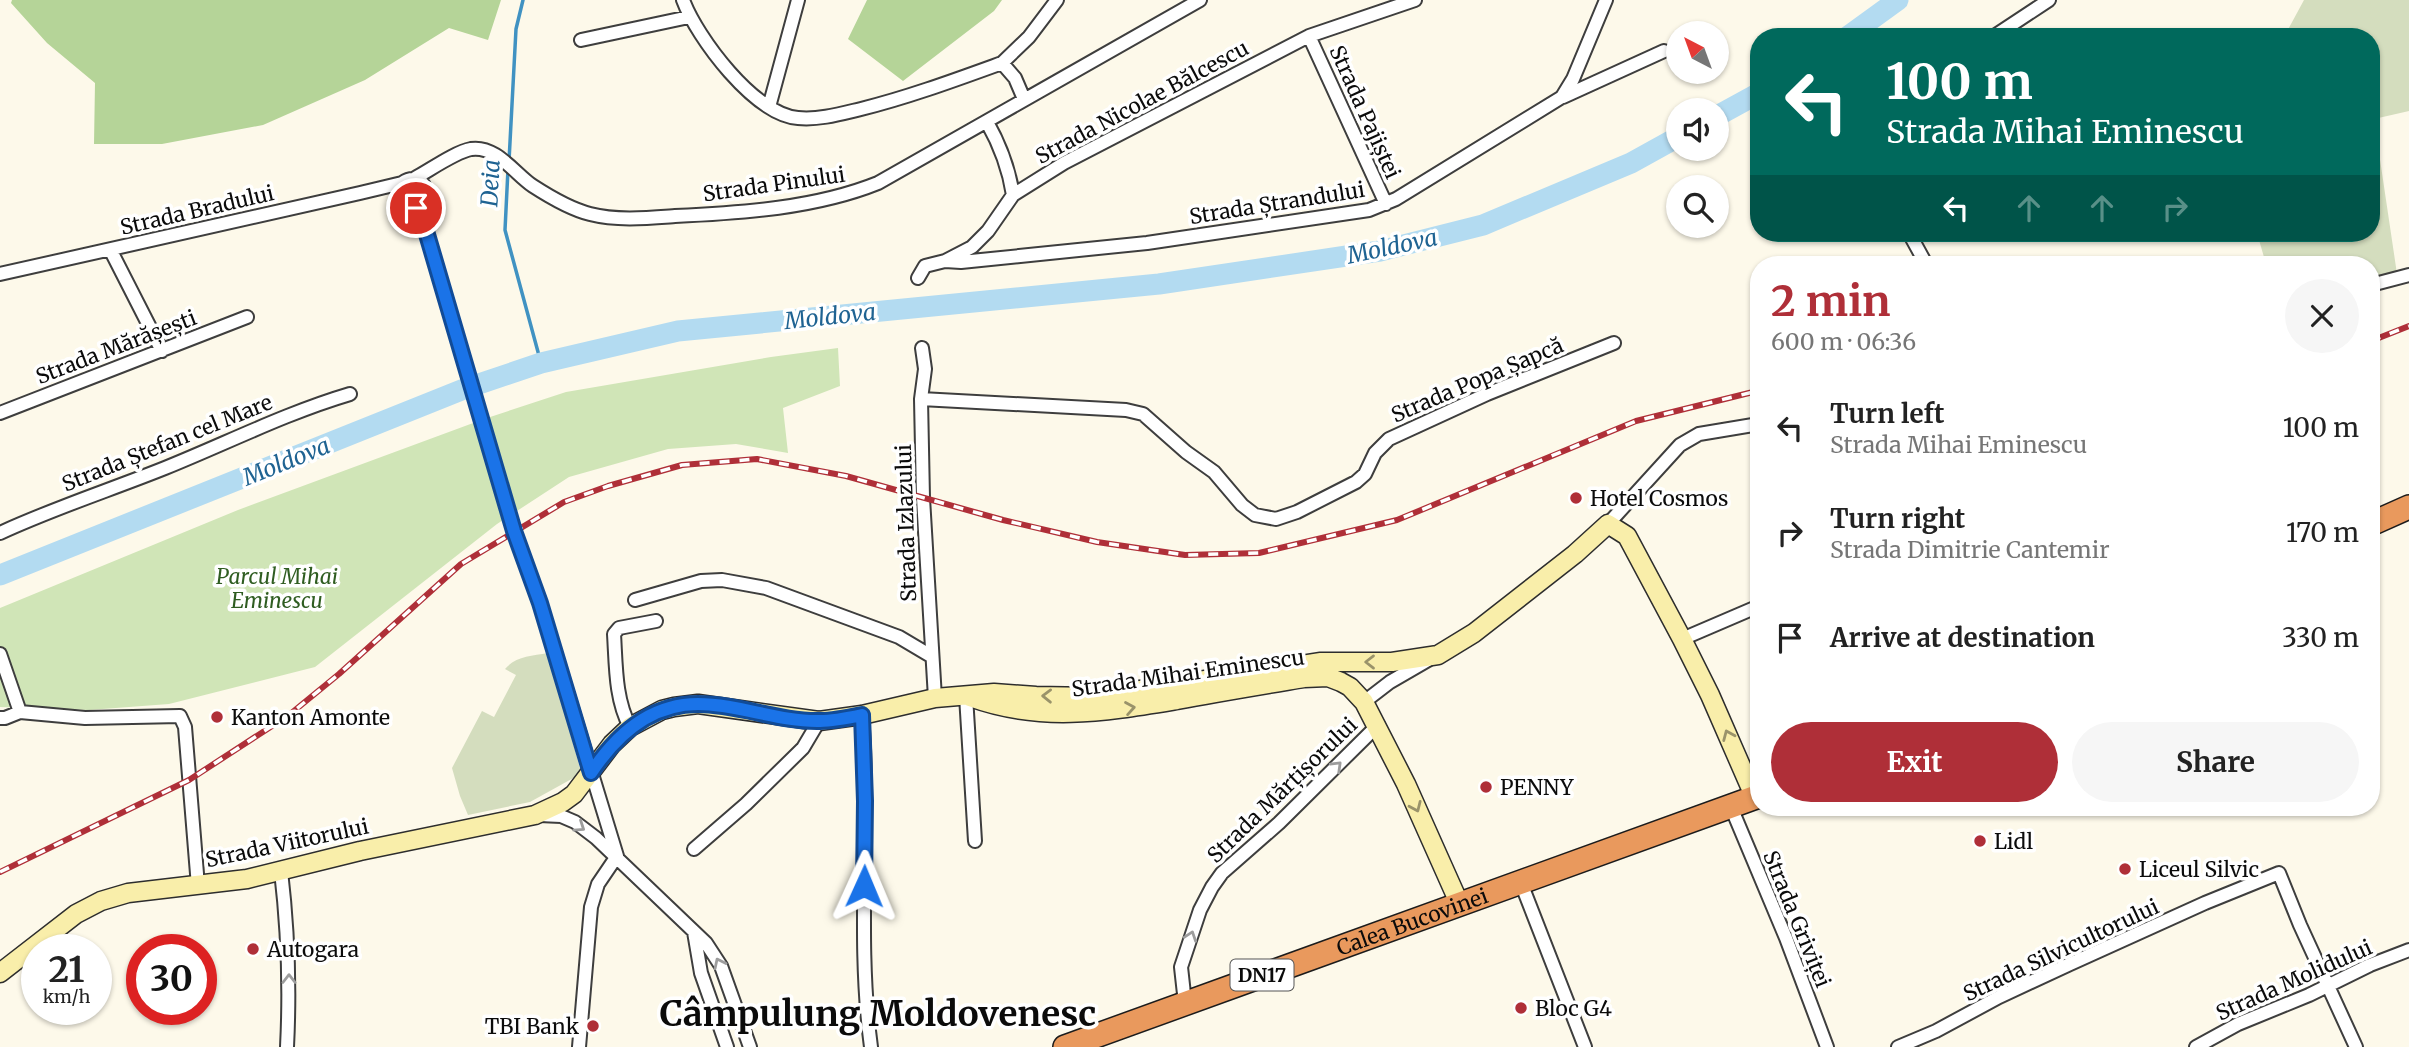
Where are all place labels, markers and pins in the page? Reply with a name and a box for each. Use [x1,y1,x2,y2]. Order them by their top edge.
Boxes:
pin [386,178,446,238]
place label: Hotel Cosmos [1590,485,1728,512]
marker: Hotel Cosmos [1568,490,1584,506]
place label: Kanton Amonte [231,704,390,731]
marker: Kanton Amonte [209,709,225,725]
place label: PENNY [1500,774,1574,801]
marker: PENNY [1478,779,1494,795]
place label: Lidl [1994,828,2033,855]
marker: Lidl [1972,833,1988,849]
place label: Liceul Silvic [2139,856,2259,883]
marker: Liceul Silvic [2117,861,2133,877]
place label: Autogara [266,936,359,963]
marker: Autogara [245,941,261,957]
place label: Bloc G4 [1535,995,1612,1022]
marker: Bloc G4 [1513,1000,1529,1016]
place label: TBI Bank [485,1013,580,1040]
marker: TBI Bank [585,1018,601,1034]

